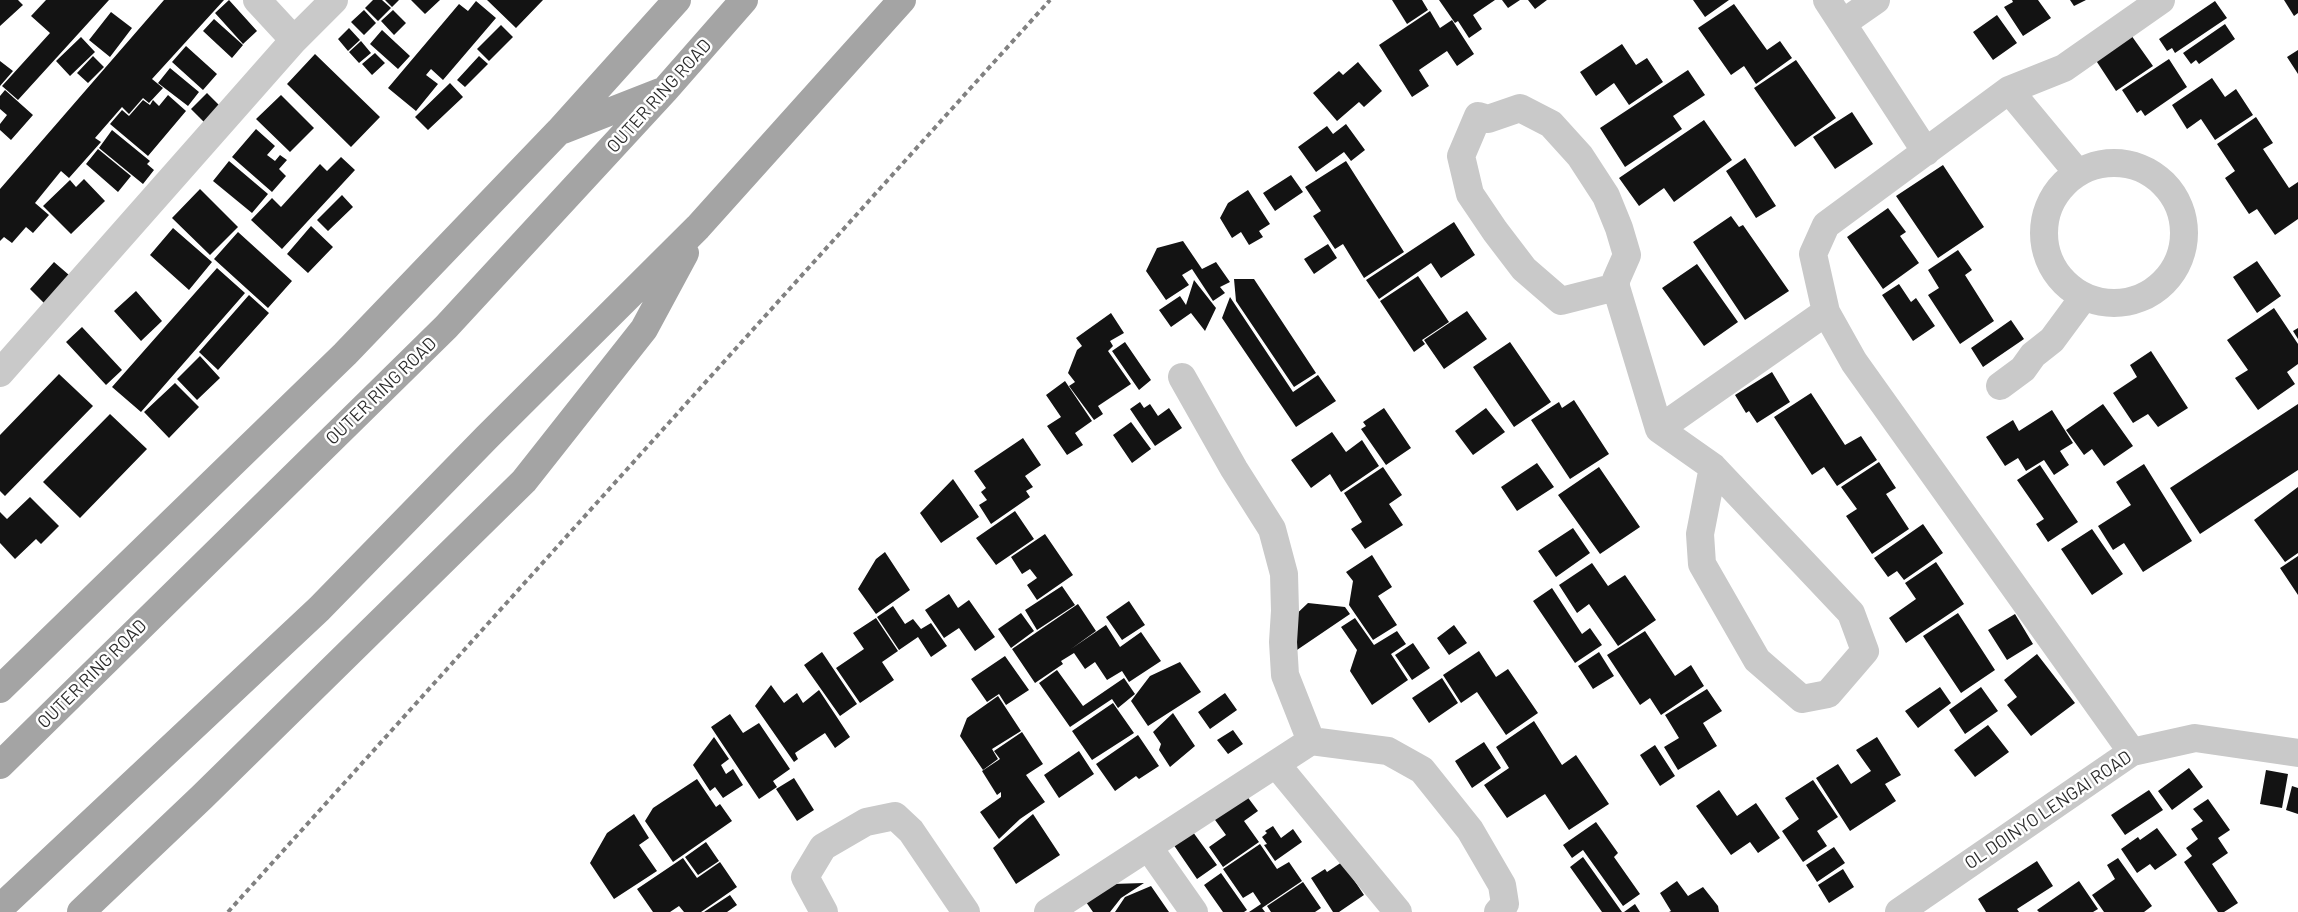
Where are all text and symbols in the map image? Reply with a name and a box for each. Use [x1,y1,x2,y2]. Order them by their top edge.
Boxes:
street label: OUTER RING ROAD [602,35,716,157]
street label: OUTER RING ROAD [321,333,441,449]
street label: OUTER RING ROAD [33,615,151,733]
street label: OL DOINYO LENGAI ROAD [1961,746,2135,874]

